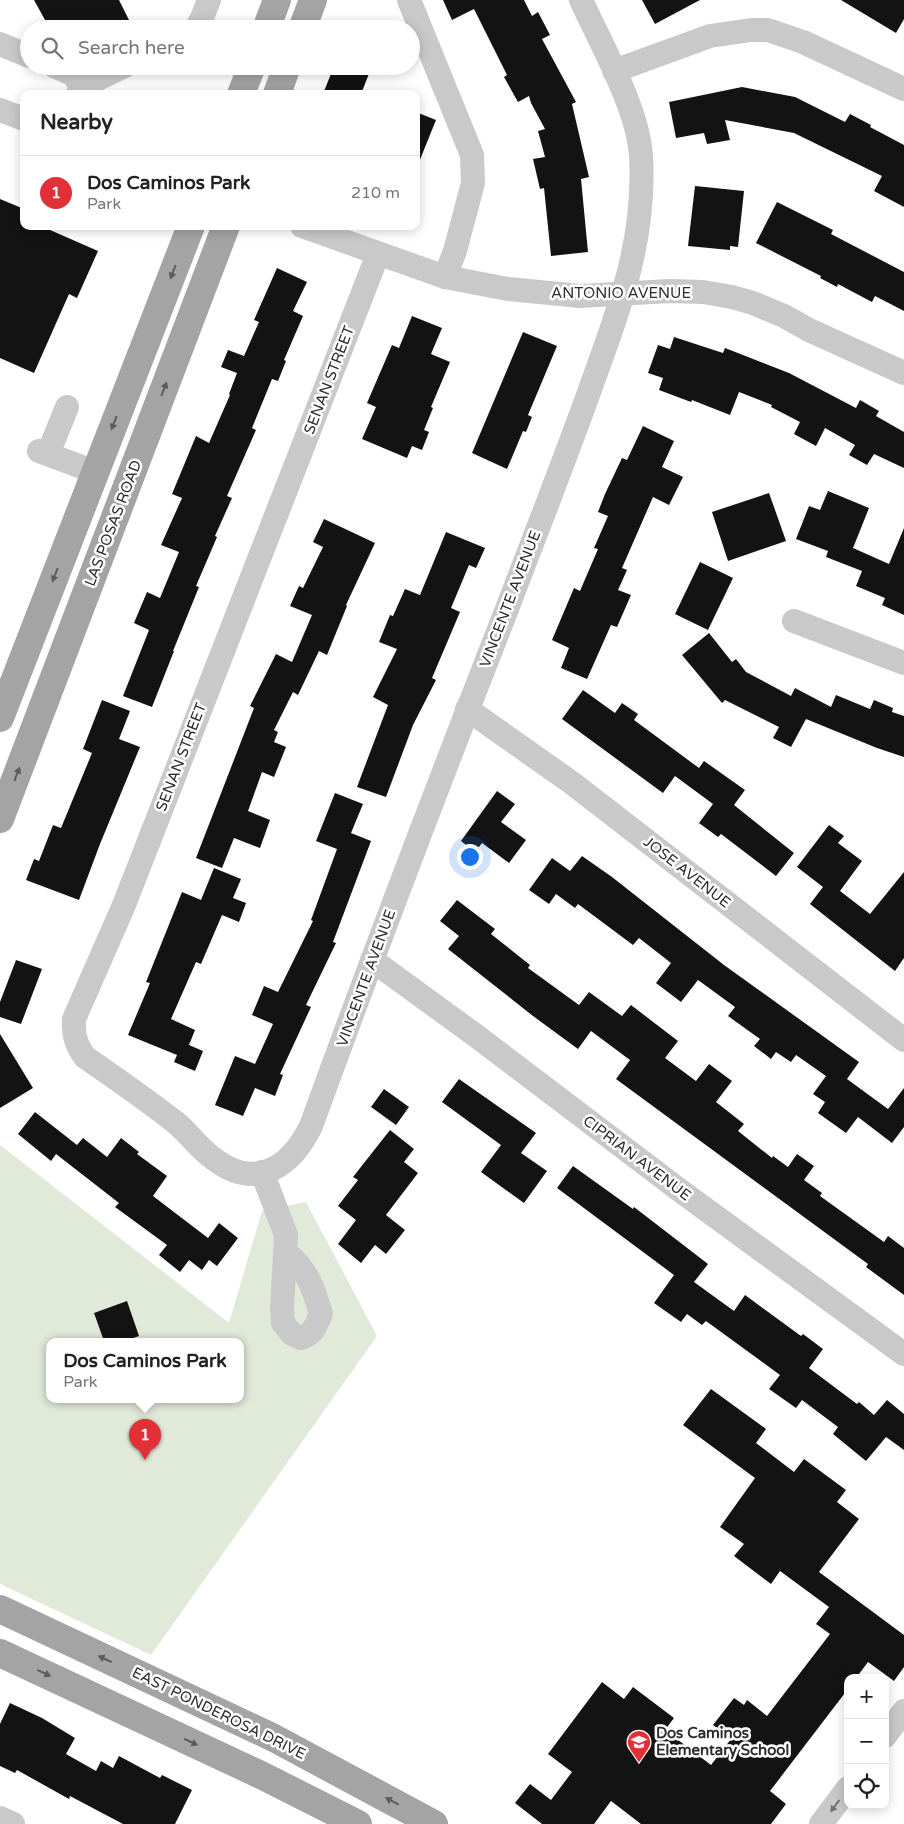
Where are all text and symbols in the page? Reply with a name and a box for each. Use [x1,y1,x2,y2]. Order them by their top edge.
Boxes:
search box [20,20,420,75]
icon: search [38,34,66,62]
text: Search here [78,37,185,59]
text: Nearby [40,110,113,135]
text: Dos Caminos Park [87,172,250,194]
text: 1 [51,183,61,203]
text: 210 m [351,183,400,203]
text: Park [87,194,121,214]
one-way arrow [169,265,177,280]
street label: ANTONIO AVENUE [551,284,691,302]
street label: SENAN STREET [300,323,358,437]
one-way arrow [161,381,168,396]
one-way arrow [110,416,118,431]
street label: LAS POSAS ROAD [81,457,145,589]
street label: VINCENTE AVENUE [476,528,544,670]
one-way arrow [51,568,59,582]
street label: SENAN STREET [152,700,210,814]
one-way arrow [14,766,22,781]
street label: JOSE AVENUE [640,832,734,912]
your location [457,844,483,870]
street label: VINCENTE AVENUE [333,907,399,1049]
street label: CIPRIAN AVENUE [580,1112,694,1204]
popup [46,1338,244,1403]
text: Dos Caminos Park [63,1350,227,1372]
text: Park [63,1372,98,1392]
pin: 1 [129,1419,161,1460]
one-way arrow [98,1654,112,1662]
street label: EAST PONDEROSA DRIVE [129,1663,309,1763]
one-way arrow [37,1669,51,1677]
map controls [844,1674,889,1809]
button: + [844,1674,889,1719]
button: − [844,1719,889,1764]
place label: Dos Caminos Elementary School [656,1724,789,1760]
school or university icon: Dos Caminos Elementary School [626,1729,652,1763]
one-way arrow [184,1738,198,1746]
button: locate [844,1764,889,1809]
one-way arrow [384,1797,399,1805]
one-way arrow [829,1799,840,1812]

